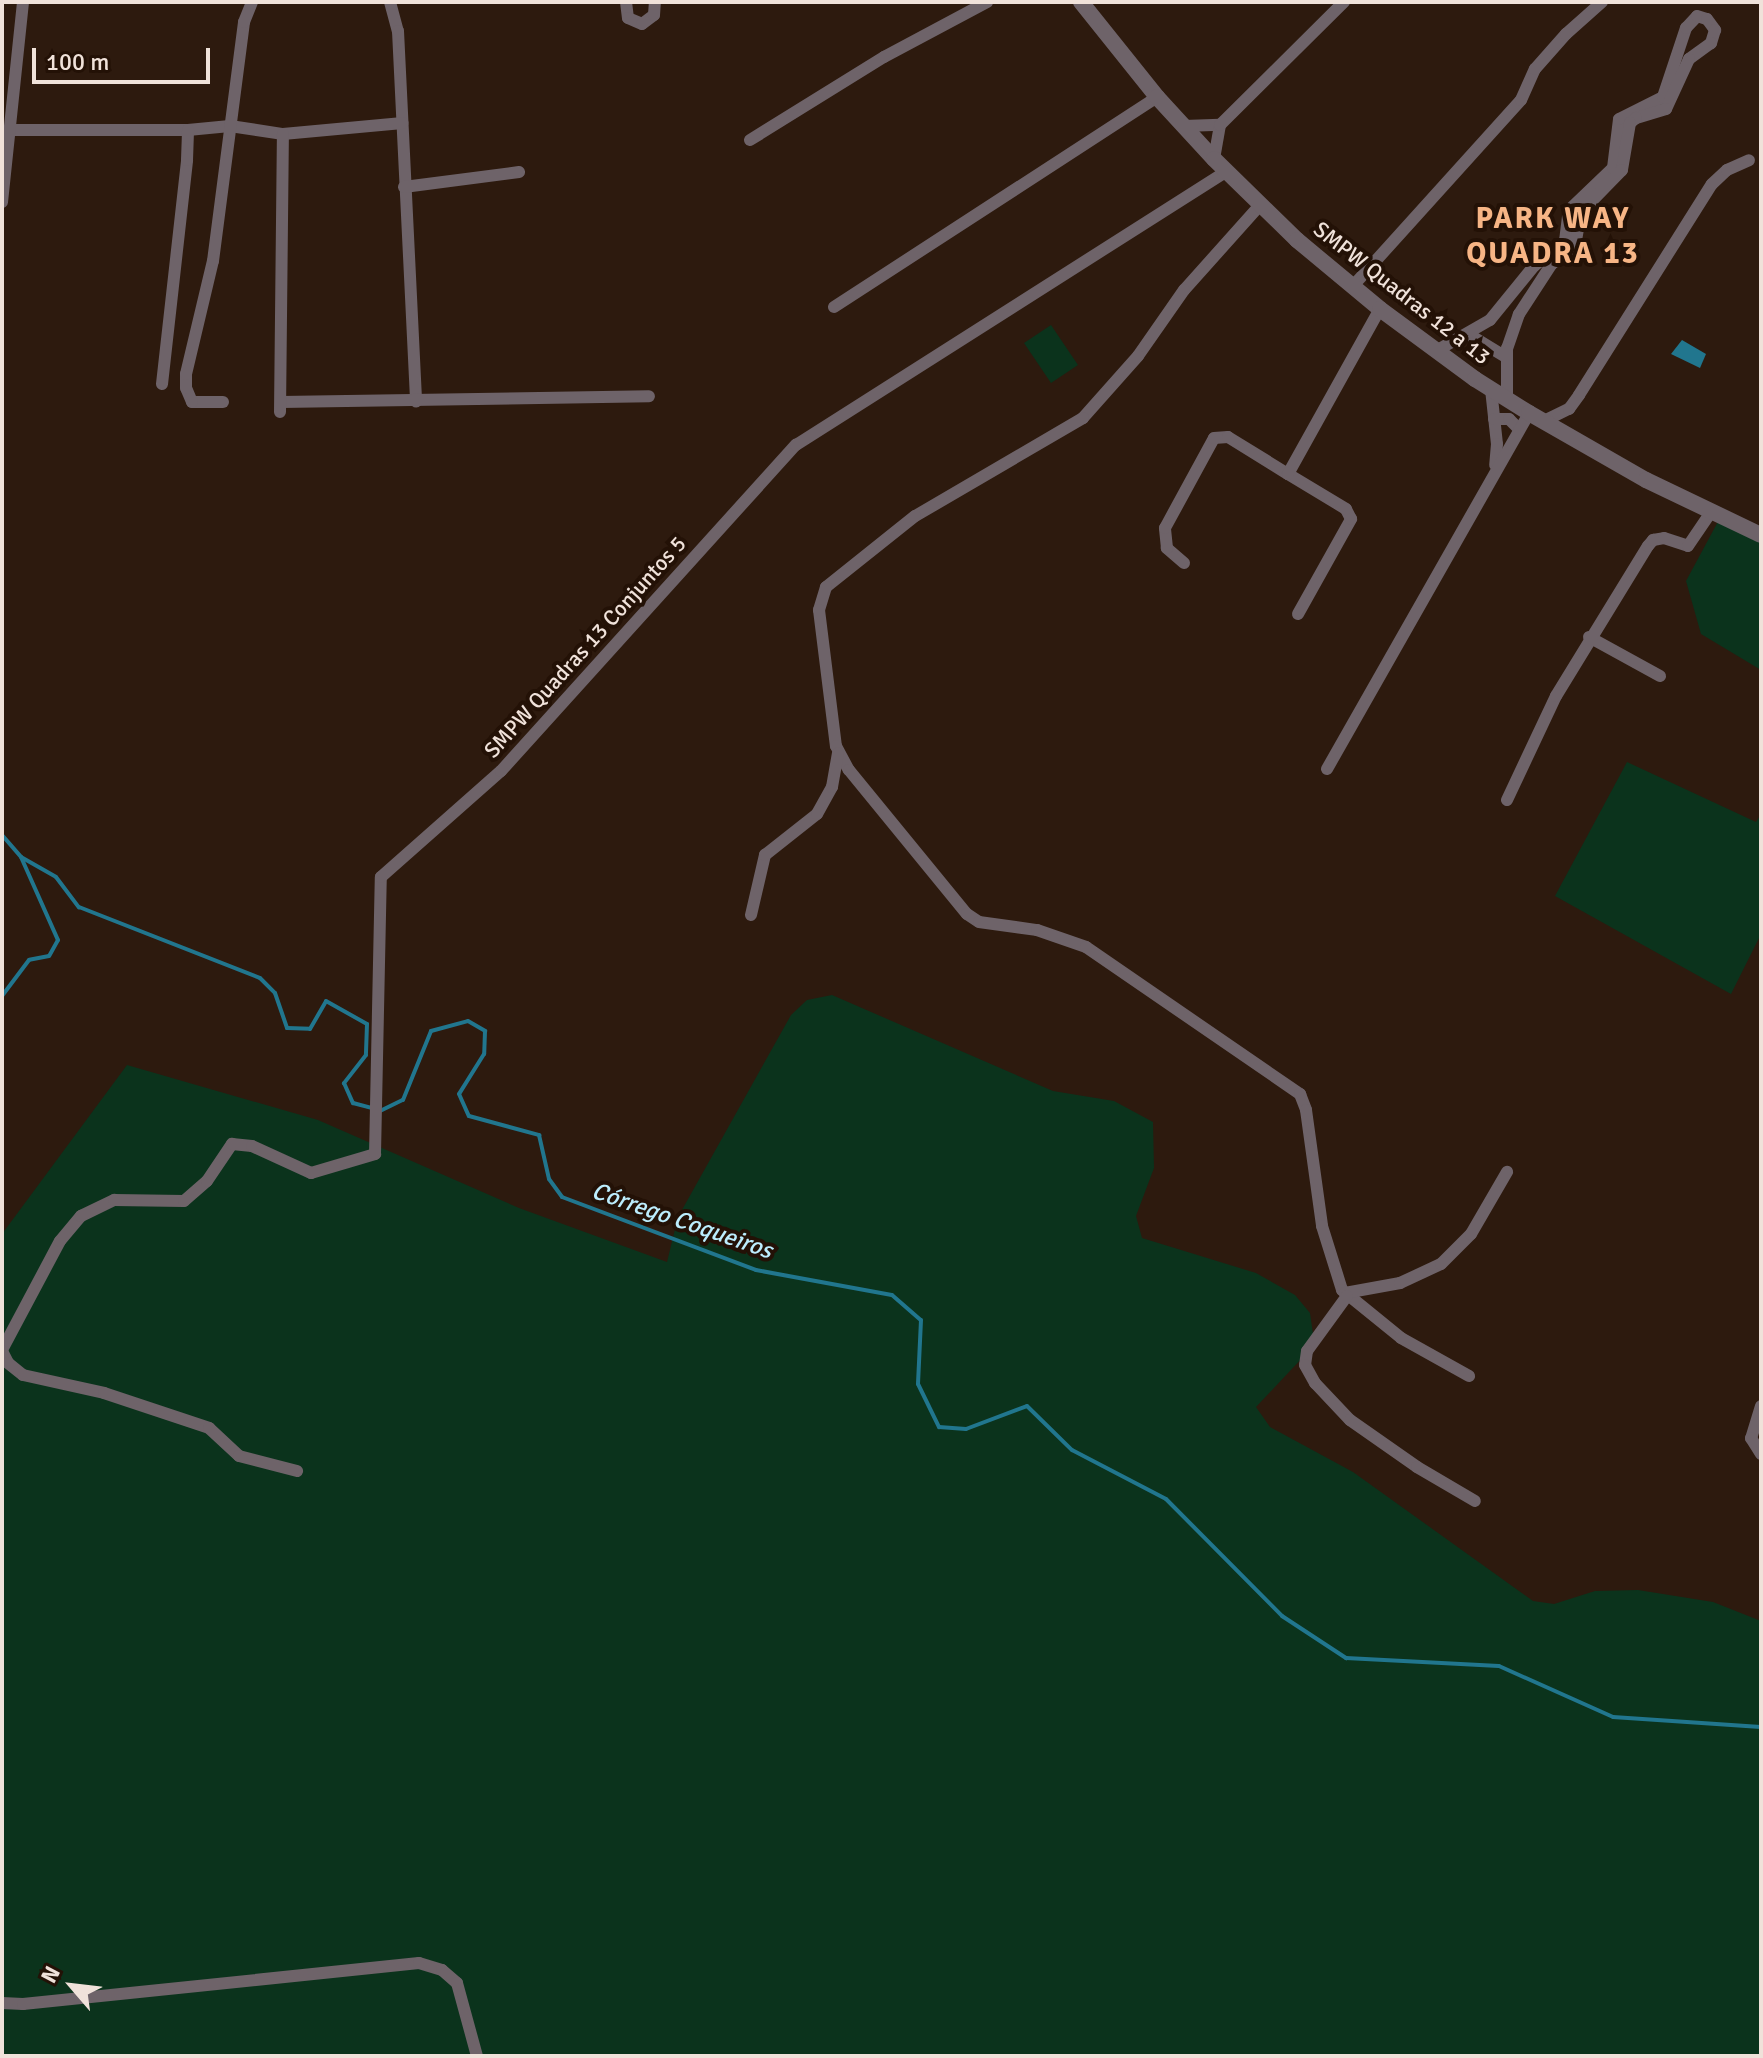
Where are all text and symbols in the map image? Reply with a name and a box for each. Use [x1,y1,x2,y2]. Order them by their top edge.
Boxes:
scale bar [36,32,214,82]
text: 100 m [46,47,109,77]
district label: PARK WAY QUADRA 13 [1466,201,1640,272]
street label: SMPW Quadras 12 a 13 [1308,216,1496,370]
street label: SMPW Quadras 13 Conjuntos 5 [478,531,692,763]
water label: Córrego Coqueiros [588,1177,776,1265]
north arrow [32,1946,112,2026]
text: N [35,1961,66,1988]

